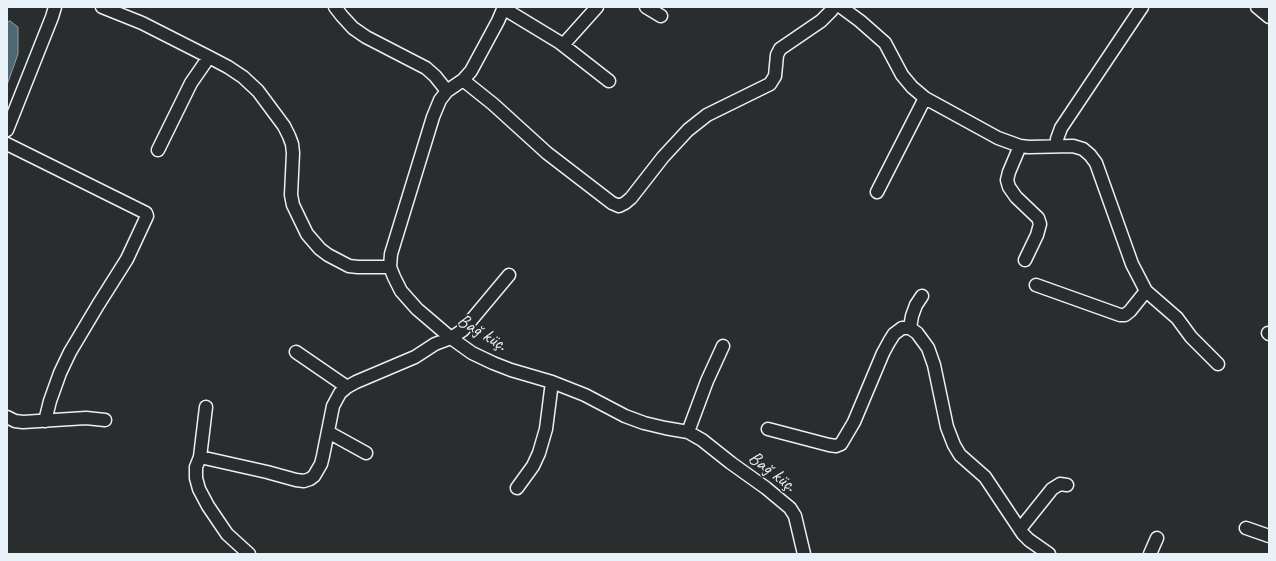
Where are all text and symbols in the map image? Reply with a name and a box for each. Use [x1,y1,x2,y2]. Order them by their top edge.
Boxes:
street label: Bağ küç. [453,309,511,357]
street label: Bağ küç. [744,447,800,497]

